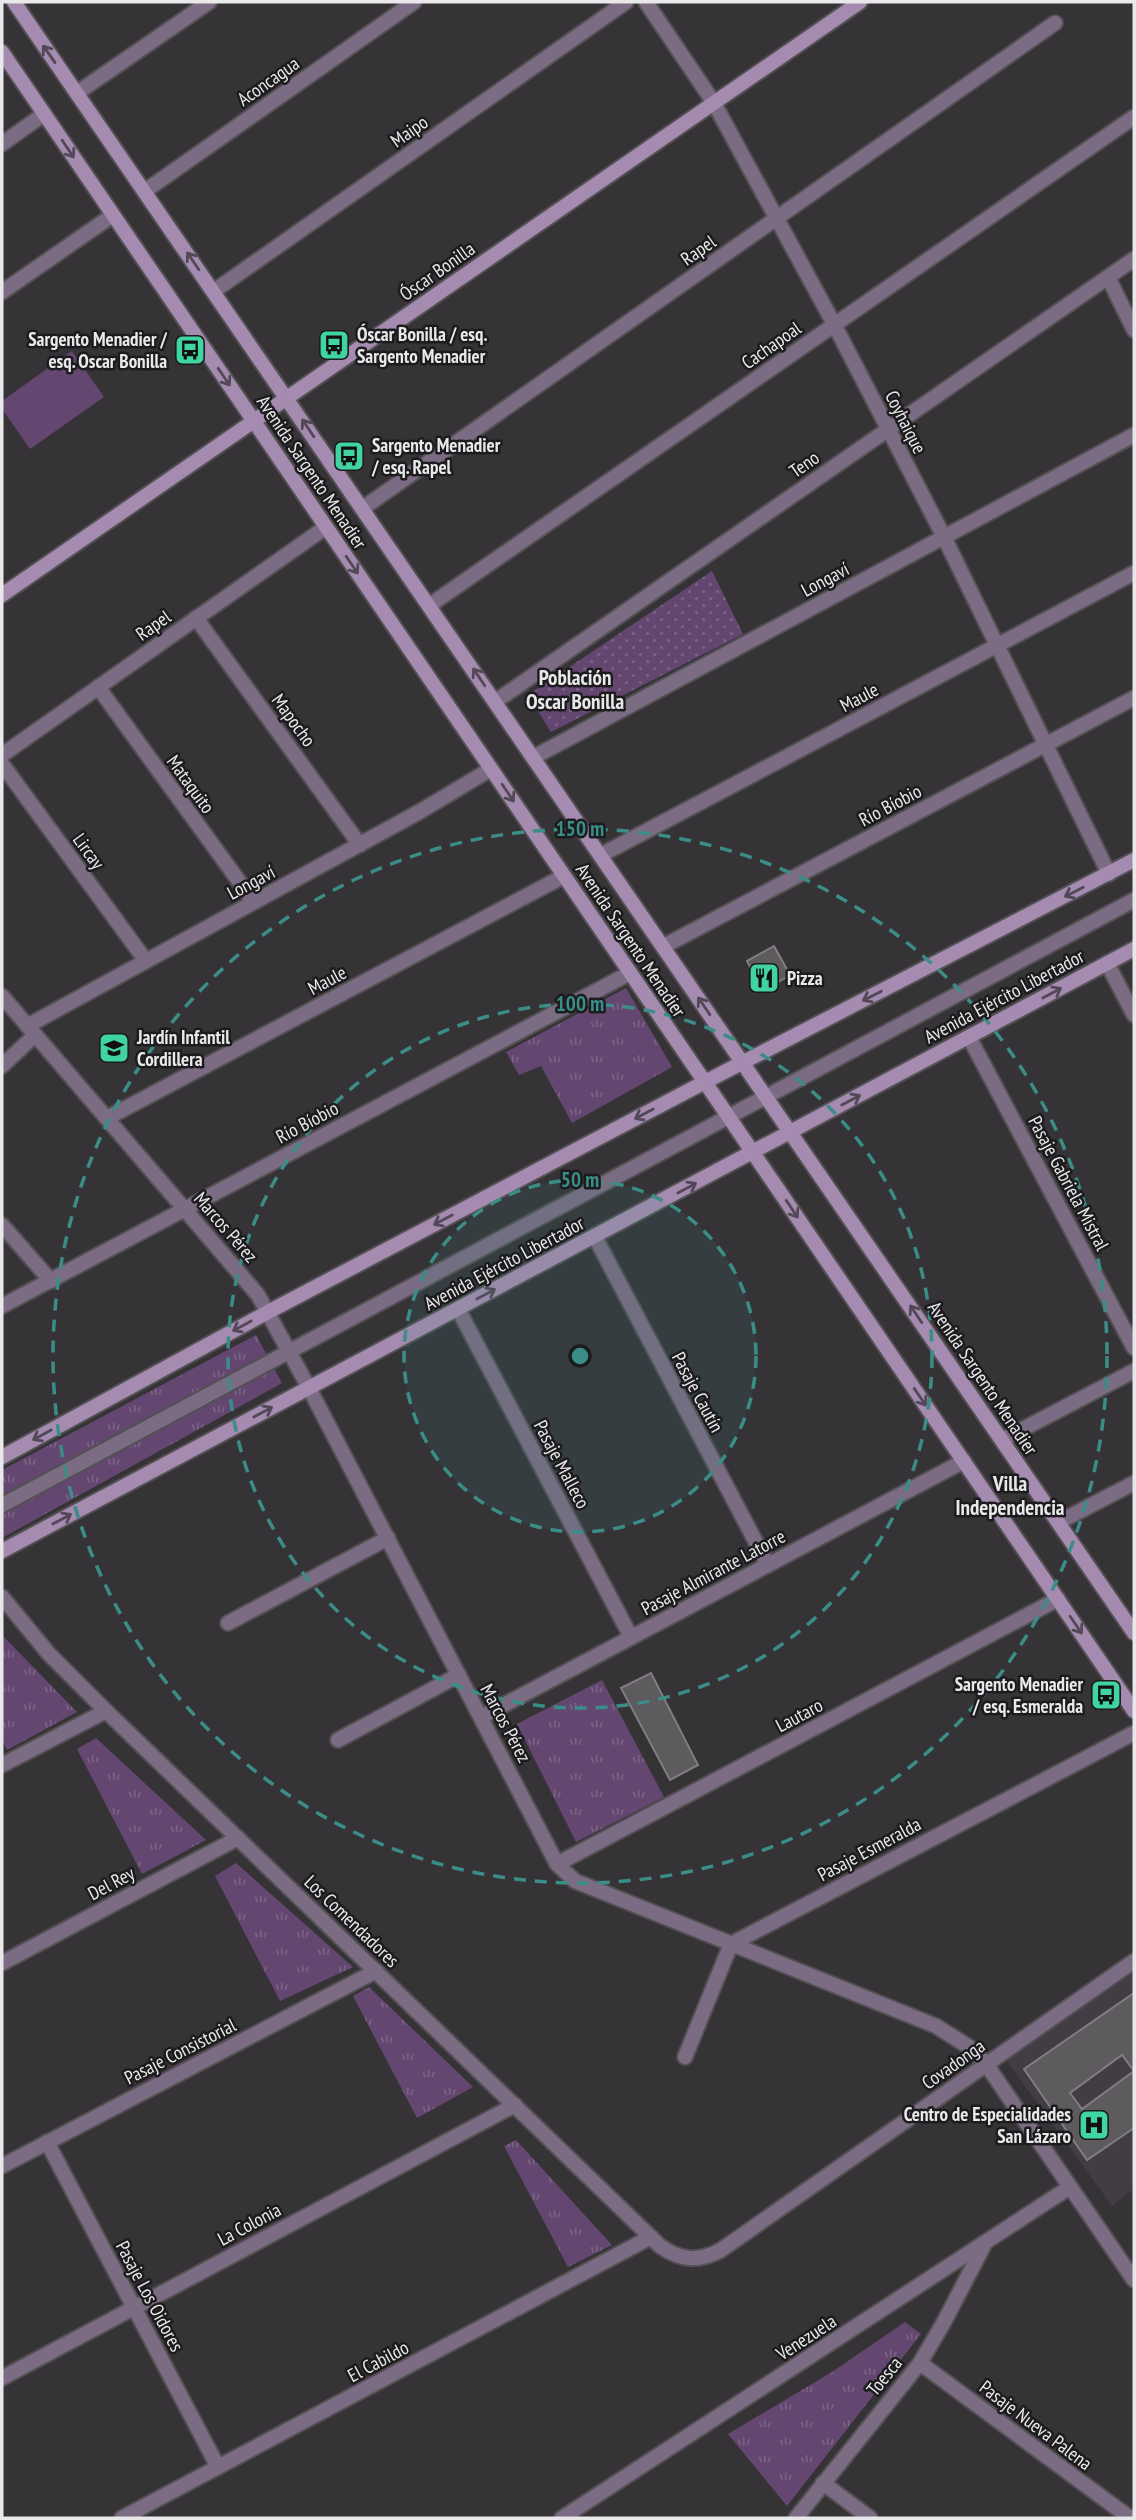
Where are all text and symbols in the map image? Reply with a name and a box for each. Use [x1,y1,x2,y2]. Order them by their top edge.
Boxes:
one-way arrow [42,44,56,64]
street label: Aconcagua [232,51,304,111]
street label: Maipo [386,110,432,152]
one-way arrow [61,139,75,158]
street label: Rapel [676,229,721,271]
street label: Óscar Bonilla [395,236,479,306]
one-way arrow [186,252,200,271]
street label: Cachapoal [737,316,806,374]
place label: Óscar Bonilla / esq. Sargento Menadier [357,322,487,368]
place label: Sargento Menadier / esq. Oscar Bonilla [28,327,167,373]
bus stop icon: Óscar Bonilla / esq. Sargento Menadier [317,328,351,362]
bus stop icon: Sargento Menadier / esq. Oscar Bonilla [173,333,207,367]
one-way arrow [217,367,231,386]
street label: Coyhaique [880,386,932,458]
street label: Avenida Sargento Menadier [252,391,373,554]
one-way arrow [301,419,315,439]
place label: Sargento Menadier / esq. Rapel [371,433,501,479]
bus stop icon: Sargento Menadier / esq. Rapel [332,439,366,473]
street label: Teno [784,445,824,483]
one-way arrow [345,555,359,574]
street label: Longaví [797,556,853,602]
street label: Rapel [131,604,176,646]
district label: Población Oscar Bonilla [526,664,624,715]
one-way arrow [472,668,486,687]
street label: Maule [836,677,883,717]
street label: Mapocho [267,689,321,751]
street label: Mataquito [162,750,220,818]
street label: Río Bíobio [855,779,925,831]
one-way arrow [501,783,515,803]
text: 150 m [556,815,604,842]
street label: Lircay [68,828,111,874]
street label: Longaví [223,859,279,905]
street label: Avenida Sargento Menadier [571,859,692,1022]
one-way arrow [1064,885,1085,899]
street label: Avenida Ejército Libertador [920,943,1089,1048]
street label: Maule [304,960,351,1000]
restaurant icon: Pizza [747,961,781,995]
place label: Pizza [787,966,823,990]
one-way arrow [1041,985,1062,999]
one-way arrow [862,989,882,1003]
text: 100 m [556,990,604,1017]
one-way arrow [697,997,711,1016]
place label: Jardín Infantil Cordillera [136,1025,230,1071]
school or university icon: Jardín Infantil Cordillera [97,1031,131,1065]
one-way arrow [840,1092,861,1106]
street label: Río Bíobio [272,1096,342,1148]
one-way arrow [634,1107,655,1121]
street label: Pasaje Gabriela Mistral [1023,1112,1115,1255]
text: 50 m [561,1166,599,1193]
one-way arrow [676,1180,696,1194]
street label: Marcos Pérez [189,1187,263,1267]
one-way arrow [785,1199,799,1218]
street label: Avenida Ejército Libertador [420,1210,589,1315]
one-way arrow [433,1213,454,1227]
one-way arrow [475,1287,495,1301]
street label: Avenida Sargento Menadier [923,1297,1044,1460]
one-way arrow [909,1305,923,1324]
one-way arrow [232,1320,253,1333]
centre of rings [568,1344,592,1368]
street label: Pasaje Cautín [667,1348,729,1436]
one-way arrow [913,1387,927,1406]
one-way arrow [252,1405,273,1419]
street label: Pasaje Malleco [529,1416,595,1512]
one-way arrow [32,1429,53,1442]
district label: Villa Independencia [955,1470,1065,1521]
one-way arrow [51,1512,72,1525]
street label: Pasaje Almirante Latorre [637,1524,789,1620]
one-way arrow [1069,1615,1083,1634]
place label: Sargento Menadier / esq. Esmeralda [955,1672,1083,1718]
bus stop icon: Sargento Menadier / esq. Esmeralda [1089,1678,1123,1712]
street label: Marcos Pérez [475,1680,537,1767]
street label: Lautaro [771,1693,827,1737]
street label: Pasaje Esmeralda [813,1812,925,1886]
street label: Del Rey [84,1860,139,1905]
street label: Los Comendadores [300,1870,404,1972]
street label: Pasaje Consistorial [120,2012,240,2089]
street label: Covadonga [917,2034,989,2094]
place label: Centro de Especialidades San Lázaro [904,2102,1071,2148]
hospital icon: Centro de Especialidades San Lázaro [1077,2108,1111,2142]
street label: La Colonia [213,2197,285,2251]
street label: Pasaje Los Oidores [111,2237,189,2355]
street label: Venezuela [771,2309,841,2366]
street label: El Cabildo [343,2335,413,2387]
street label: Toesca [861,2352,907,2400]
street label: Pasaje Nueva Palena [975,2375,1097,2475]

